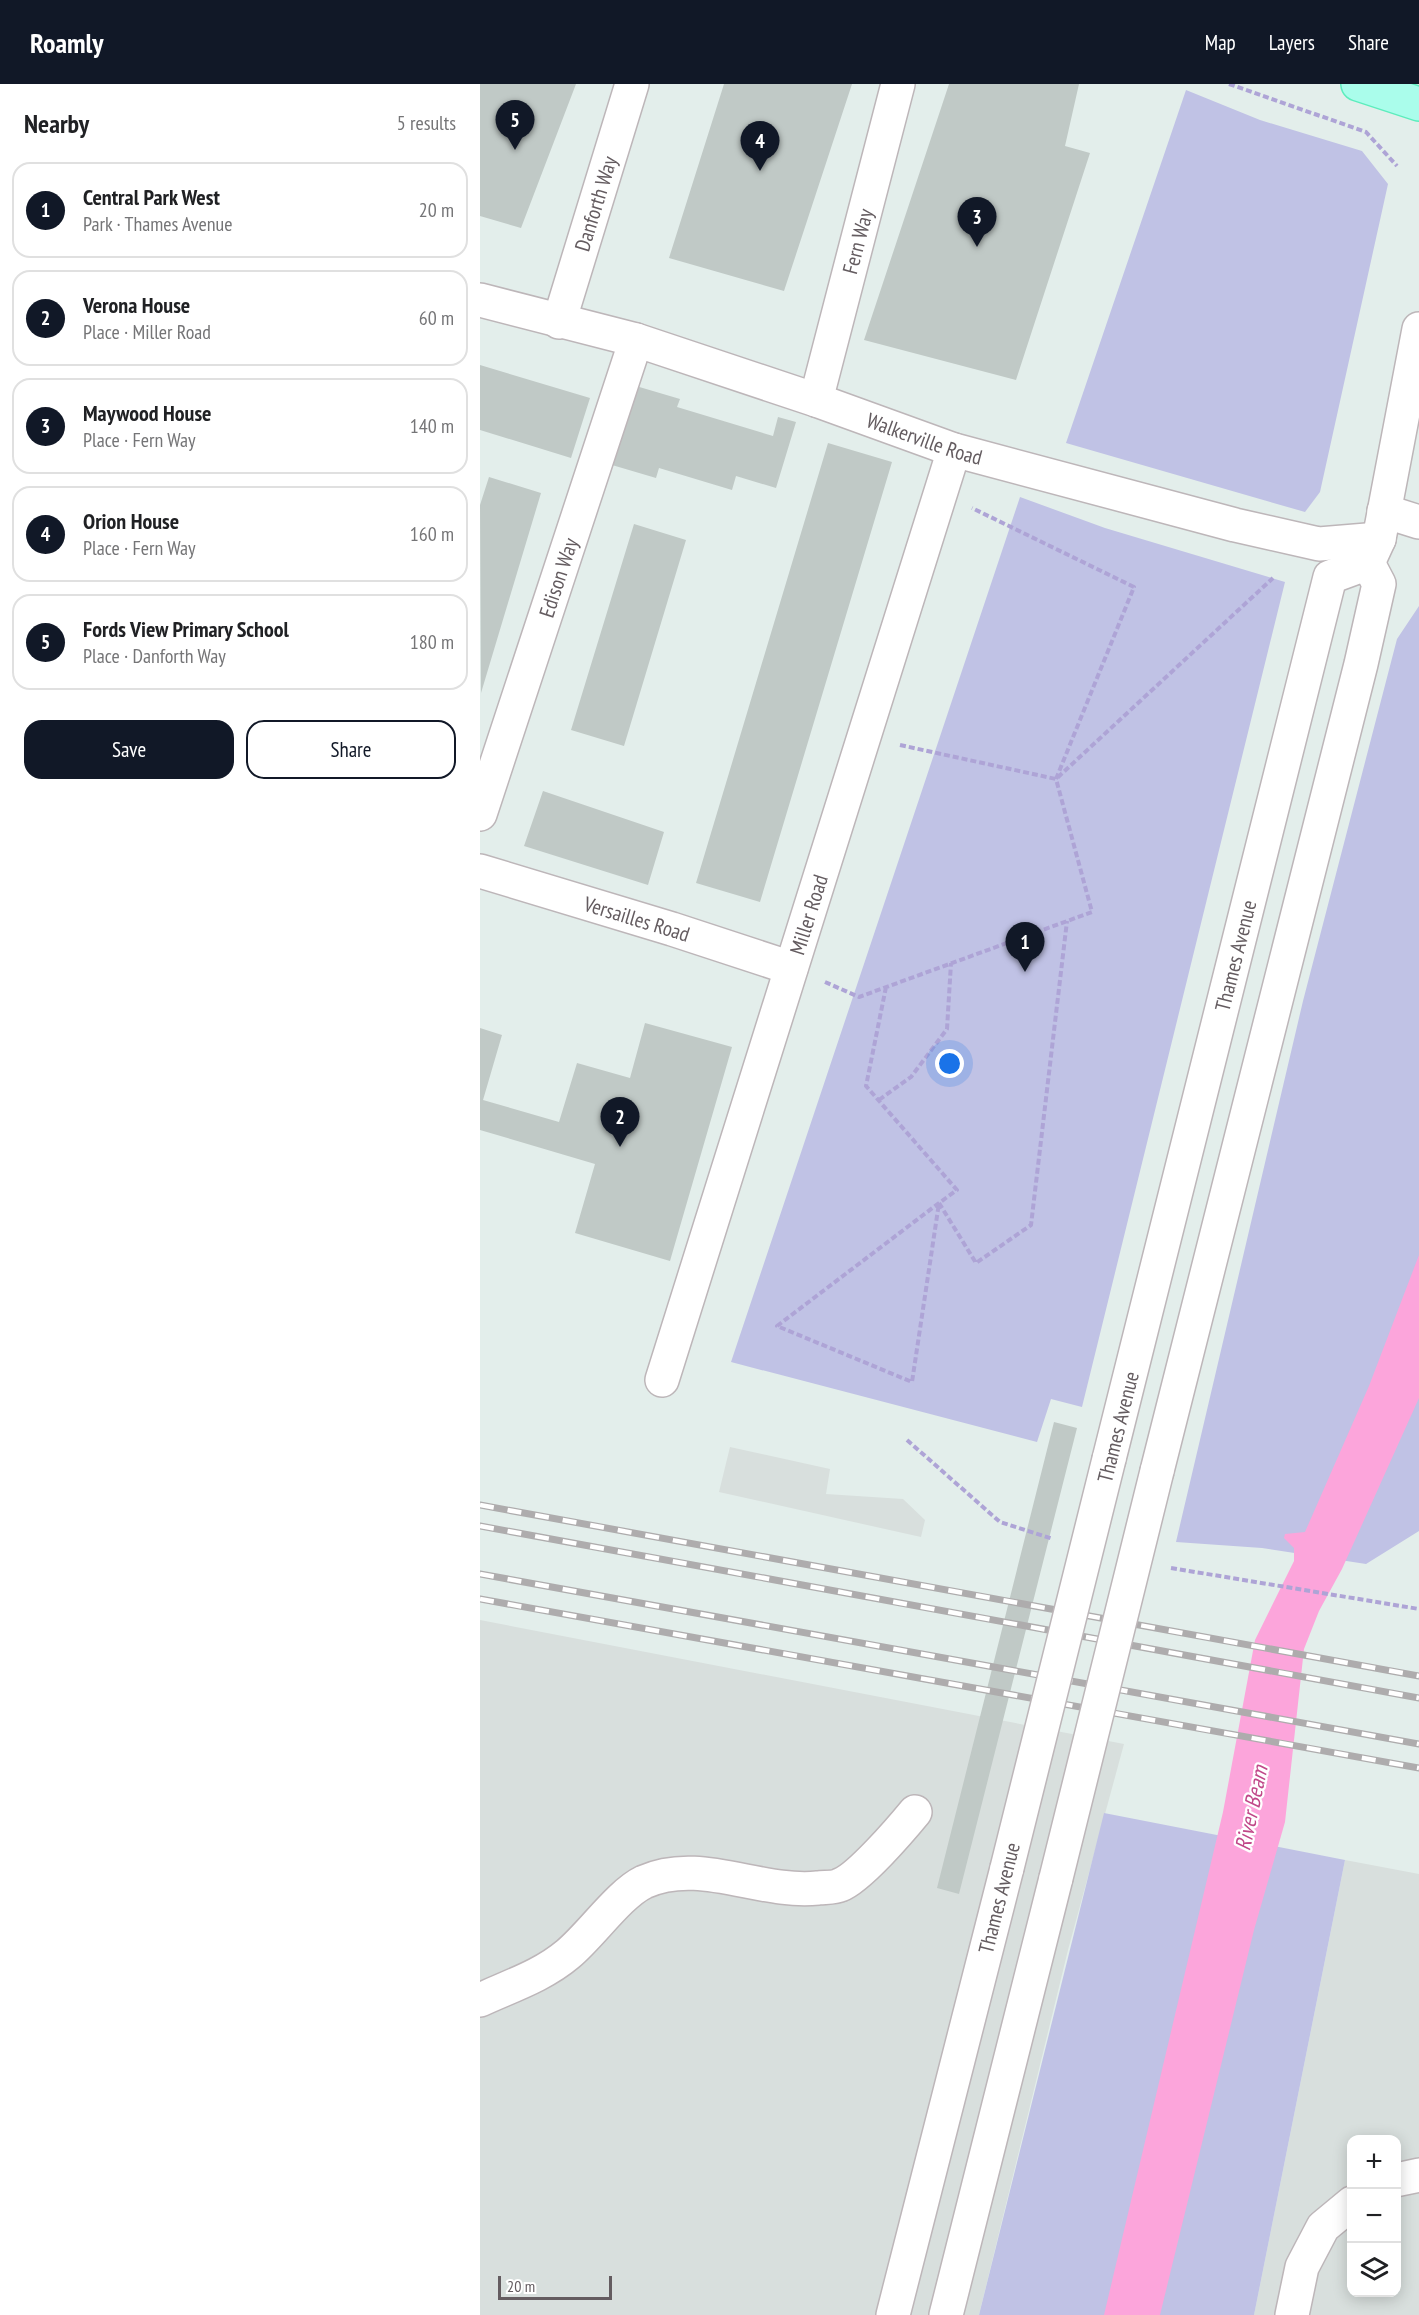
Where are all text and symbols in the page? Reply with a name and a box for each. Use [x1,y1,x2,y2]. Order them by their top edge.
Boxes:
text: Roamly [30,24,104,61]
text: Map [1205,29,1236,56]
text: Layers [1269,29,1315,56]
text: Share [1348,29,1389,56]
pin: 5 [495,100,534,150]
text: Nearby [24,107,89,140]
text: 5 results [397,110,456,136]
pin: 4 [740,122,780,171]
street label: Danforth Way [568,152,623,254]
text: Central Park West [83,183,220,211]
text: 1 [41,197,50,223]
text: 20 m [419,197,454,223]
pin: 3 [958,198,996,247]
street label: Fern Way [836,206,879,277]
text: Park · Thames Avenue [83,211,233,237]
text: Verona House [83,291,190,319]
text: 2 [41,305,50,331]
text: 60 m [419,305,454,331]
text: Place · Miller Road [83,319,211,345]
text: Maywood House [83,399,212,427]
street label: Walkerville Road [863,406,985,470]
text: 3 [41,413,50,439]
text: 140 m [410,413,454,439]
text: Place · Fern Way [83,427,195,453]
text: Orion House [83,507,179,535]
text: 4 [41,521,50,547]
text: 160 m [410,521,454,547]
street label: Edison Way [532,534,584,621]
text: Place · Fern Way [83,535,195,561]
text: Fords View Primary School [83,615,289,643]
text: 5 [41,629,50,655]
text: 180 m [410,629,454,655]
text: Place · Danforth Way [83,643,226,669]
button: Save [24,720,234,779]
button: Share [246,720,456,779]
street label: Miller Road [783,871,833,958]
street label: Versailles Road [580,889,693,947]
street label: Thames Avenue [1208,897,1262,1014]
pin: 1 [1006,922,1044,972]
your location [935,1049,964,1078]
pin: 2 [600,1098,640,1147]
street label: Thames Avenue [1091,1369,1145,1485]
water label: River Beam [1228,1761,1274,1853]
street label: Thames Avenue [972,1840,1026,1956]
map controls [1347,2135,1401,2297]
button: + [1347,2135,1401,2189]
button: − [1347,2189,1401,2243]
button: layers [1347,2243,1401,2297]
scale bar [498,2273,612,2300]
text: 20 m [507,2276,535,2296]

